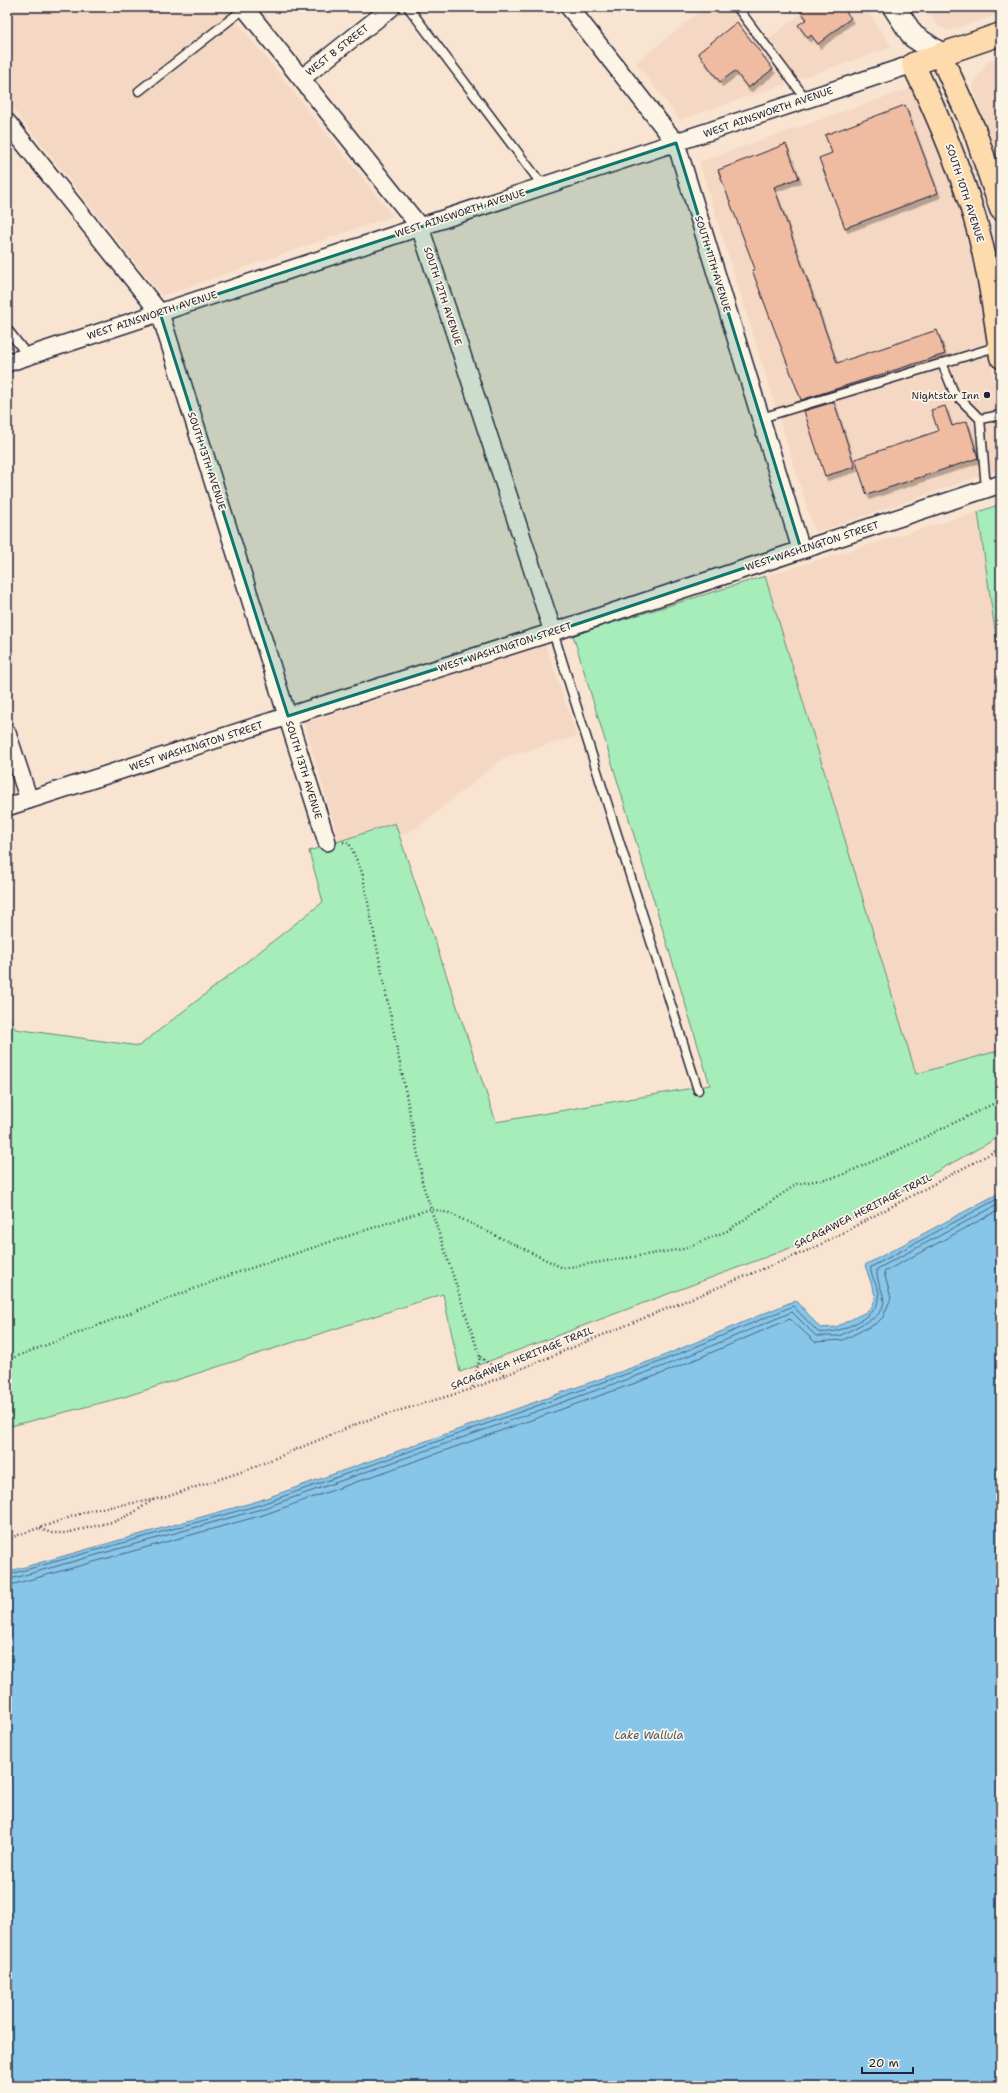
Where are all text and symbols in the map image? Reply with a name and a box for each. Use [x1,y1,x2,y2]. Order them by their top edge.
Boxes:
street label: WEST B STREET [303,21,371,79]
street label: WEST AINSWORTH AVENUE [701,84,835,140]
street label: SOUTH 10TH AVENUE [943,142,987,244]
street label: WEST AINSWORTH AVENUE [393,186,527,240]
street label: SOUTH 11TH AVENUE [692,214,734,314]
street label: SOUTH 12TH AVENUE [421,245,465,347]
street label: WEST AINSWORTH AVENUE [85,288,219,342]
place label: Nightstar Inn [912,389,979,402]
marker: Nightstar Inn [982,390,992,400]
street label: SOUTH 13TH AVENUE [185,410,229,512]
street label: WEST WASHINGTON STREET [743,518,881,574]
street label: WEST WASHINGTON STREET [436,619,574,675]
street label: WEST WASHINGTON STREET [127,718,265,774]
street label: SOUTH 13TH AVENUE [283,719,325,821]
street label: SACAGAWEA HERITAGE TRAIL [792,1170,934,1251]
street label: SACAGAWEA HERITAGE TRAIL [449,1323,596,1393]
water label: Lake Wallula [614,1728,684,1743]
scale bar [862,2049,913,2075]
text: 20 m [868,2055,899,2071]

